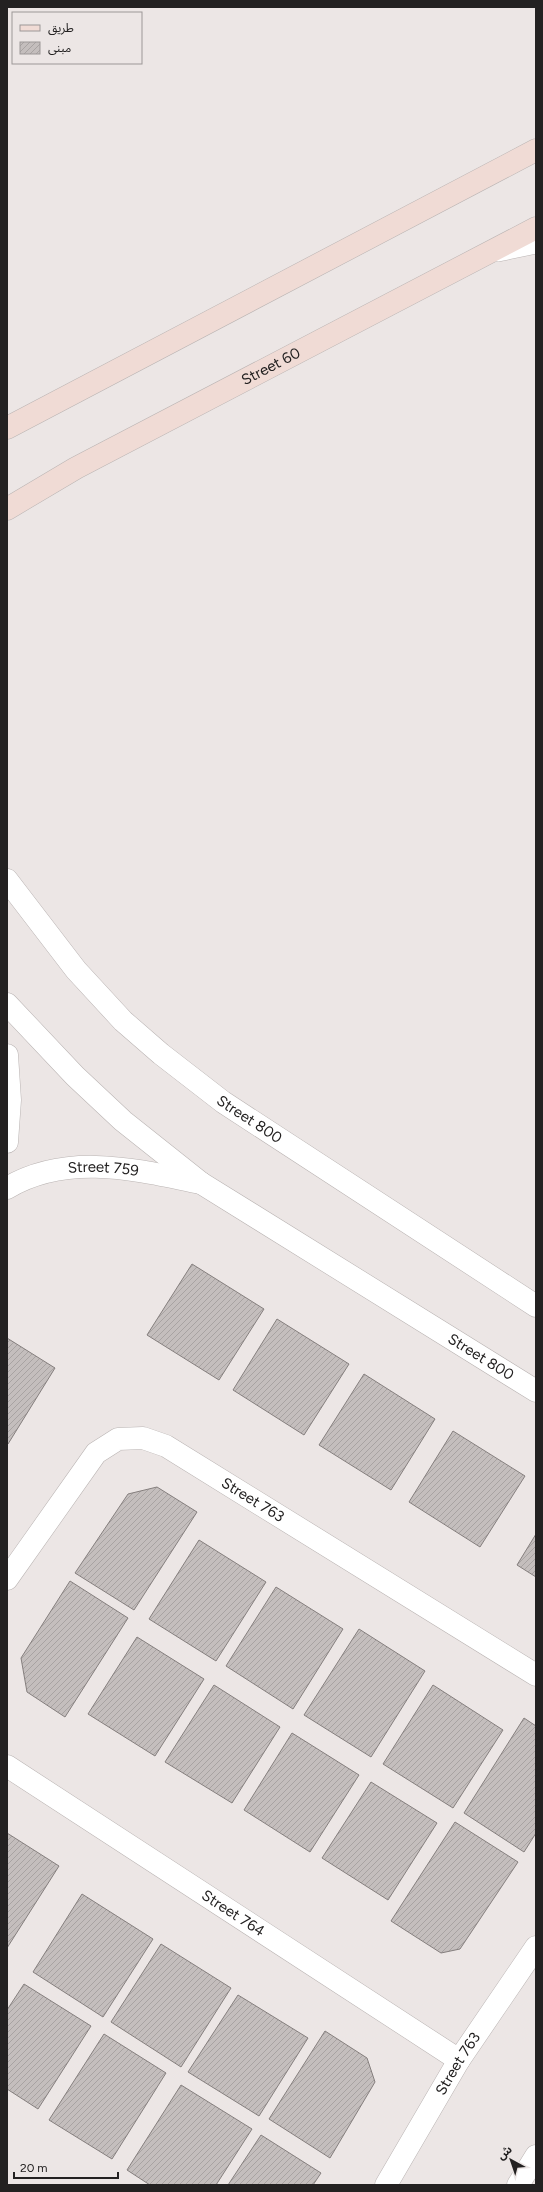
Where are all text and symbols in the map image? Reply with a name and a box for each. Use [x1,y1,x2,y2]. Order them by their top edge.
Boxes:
legend [12,12,142,64]
text: طريق [48,21,74,36]
text: مبنى [48,41,71,55]
street label: Street 60 [238,344,303,389]
street label: Street 800 [213,1091,285,1147]
street label: Street 759 [67,1158,140,1180]
street label: Street 800 [445,1330,517,1384]
street label: Street 763 [218,1474,288,1526]
street label: Street 764 [198,1886,268,1940]
street label: Street 763 [432,2029,484,2098]
north arrow [491,2140,531,2180]
text: ش [495,2143,515,2163]
scale bar [14,2154,118,2180]
text: 20 m [20,2161,48,2175]

